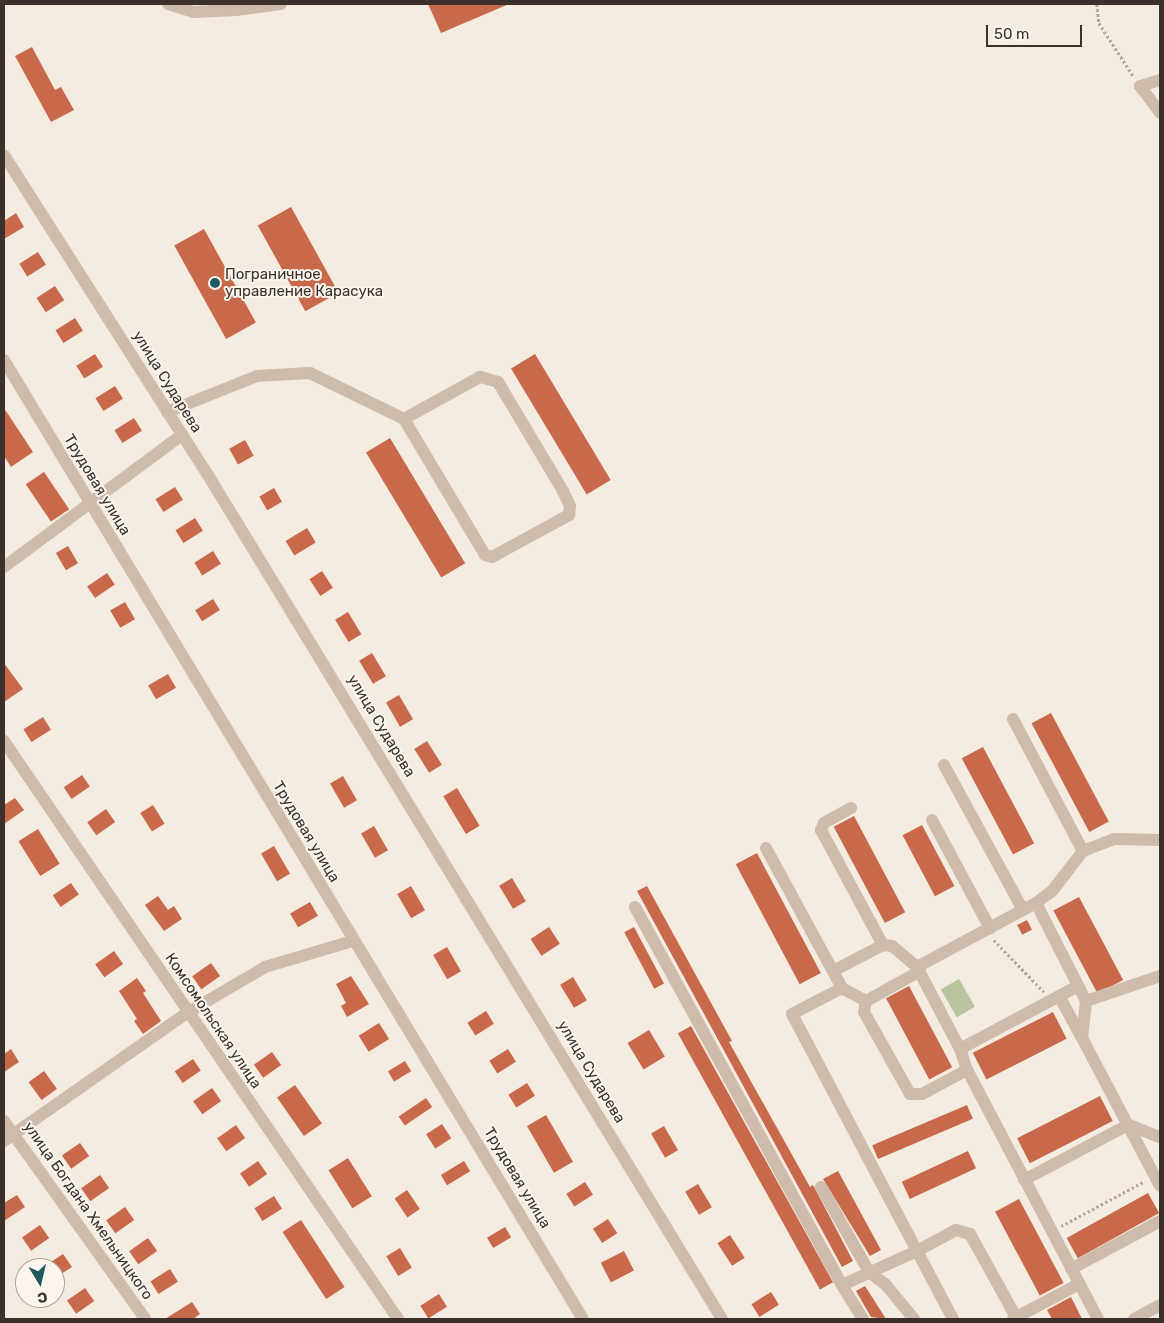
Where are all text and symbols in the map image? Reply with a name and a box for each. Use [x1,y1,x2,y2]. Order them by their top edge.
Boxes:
scale bar [989,15,1085,47]
text: 50 m [994,25,1029,43]
place label: Пограничное управление Карасука [225,265,383,300]
marker: Пограничное управление Карасука [209,277,221,289]
street label: улица Сударева [129,328,205,436]
street label: Трудовая улица [60,431,134,539]
street label: улица Сударева [343,672,419,780]
street label: Трудовая улица [269,778,343,886]
street label: Комсомольская улица [161,950,265,1092]
street label: улица Сударева [553,1018,629,1126]
street label: улица Богдана Хмельницкого [20,1119,156,1303]
street label: Трудовая улица [480,1124,554,1232]
north arrow [15,1258,65,1308]
text: С [36,1288,48,1306]

